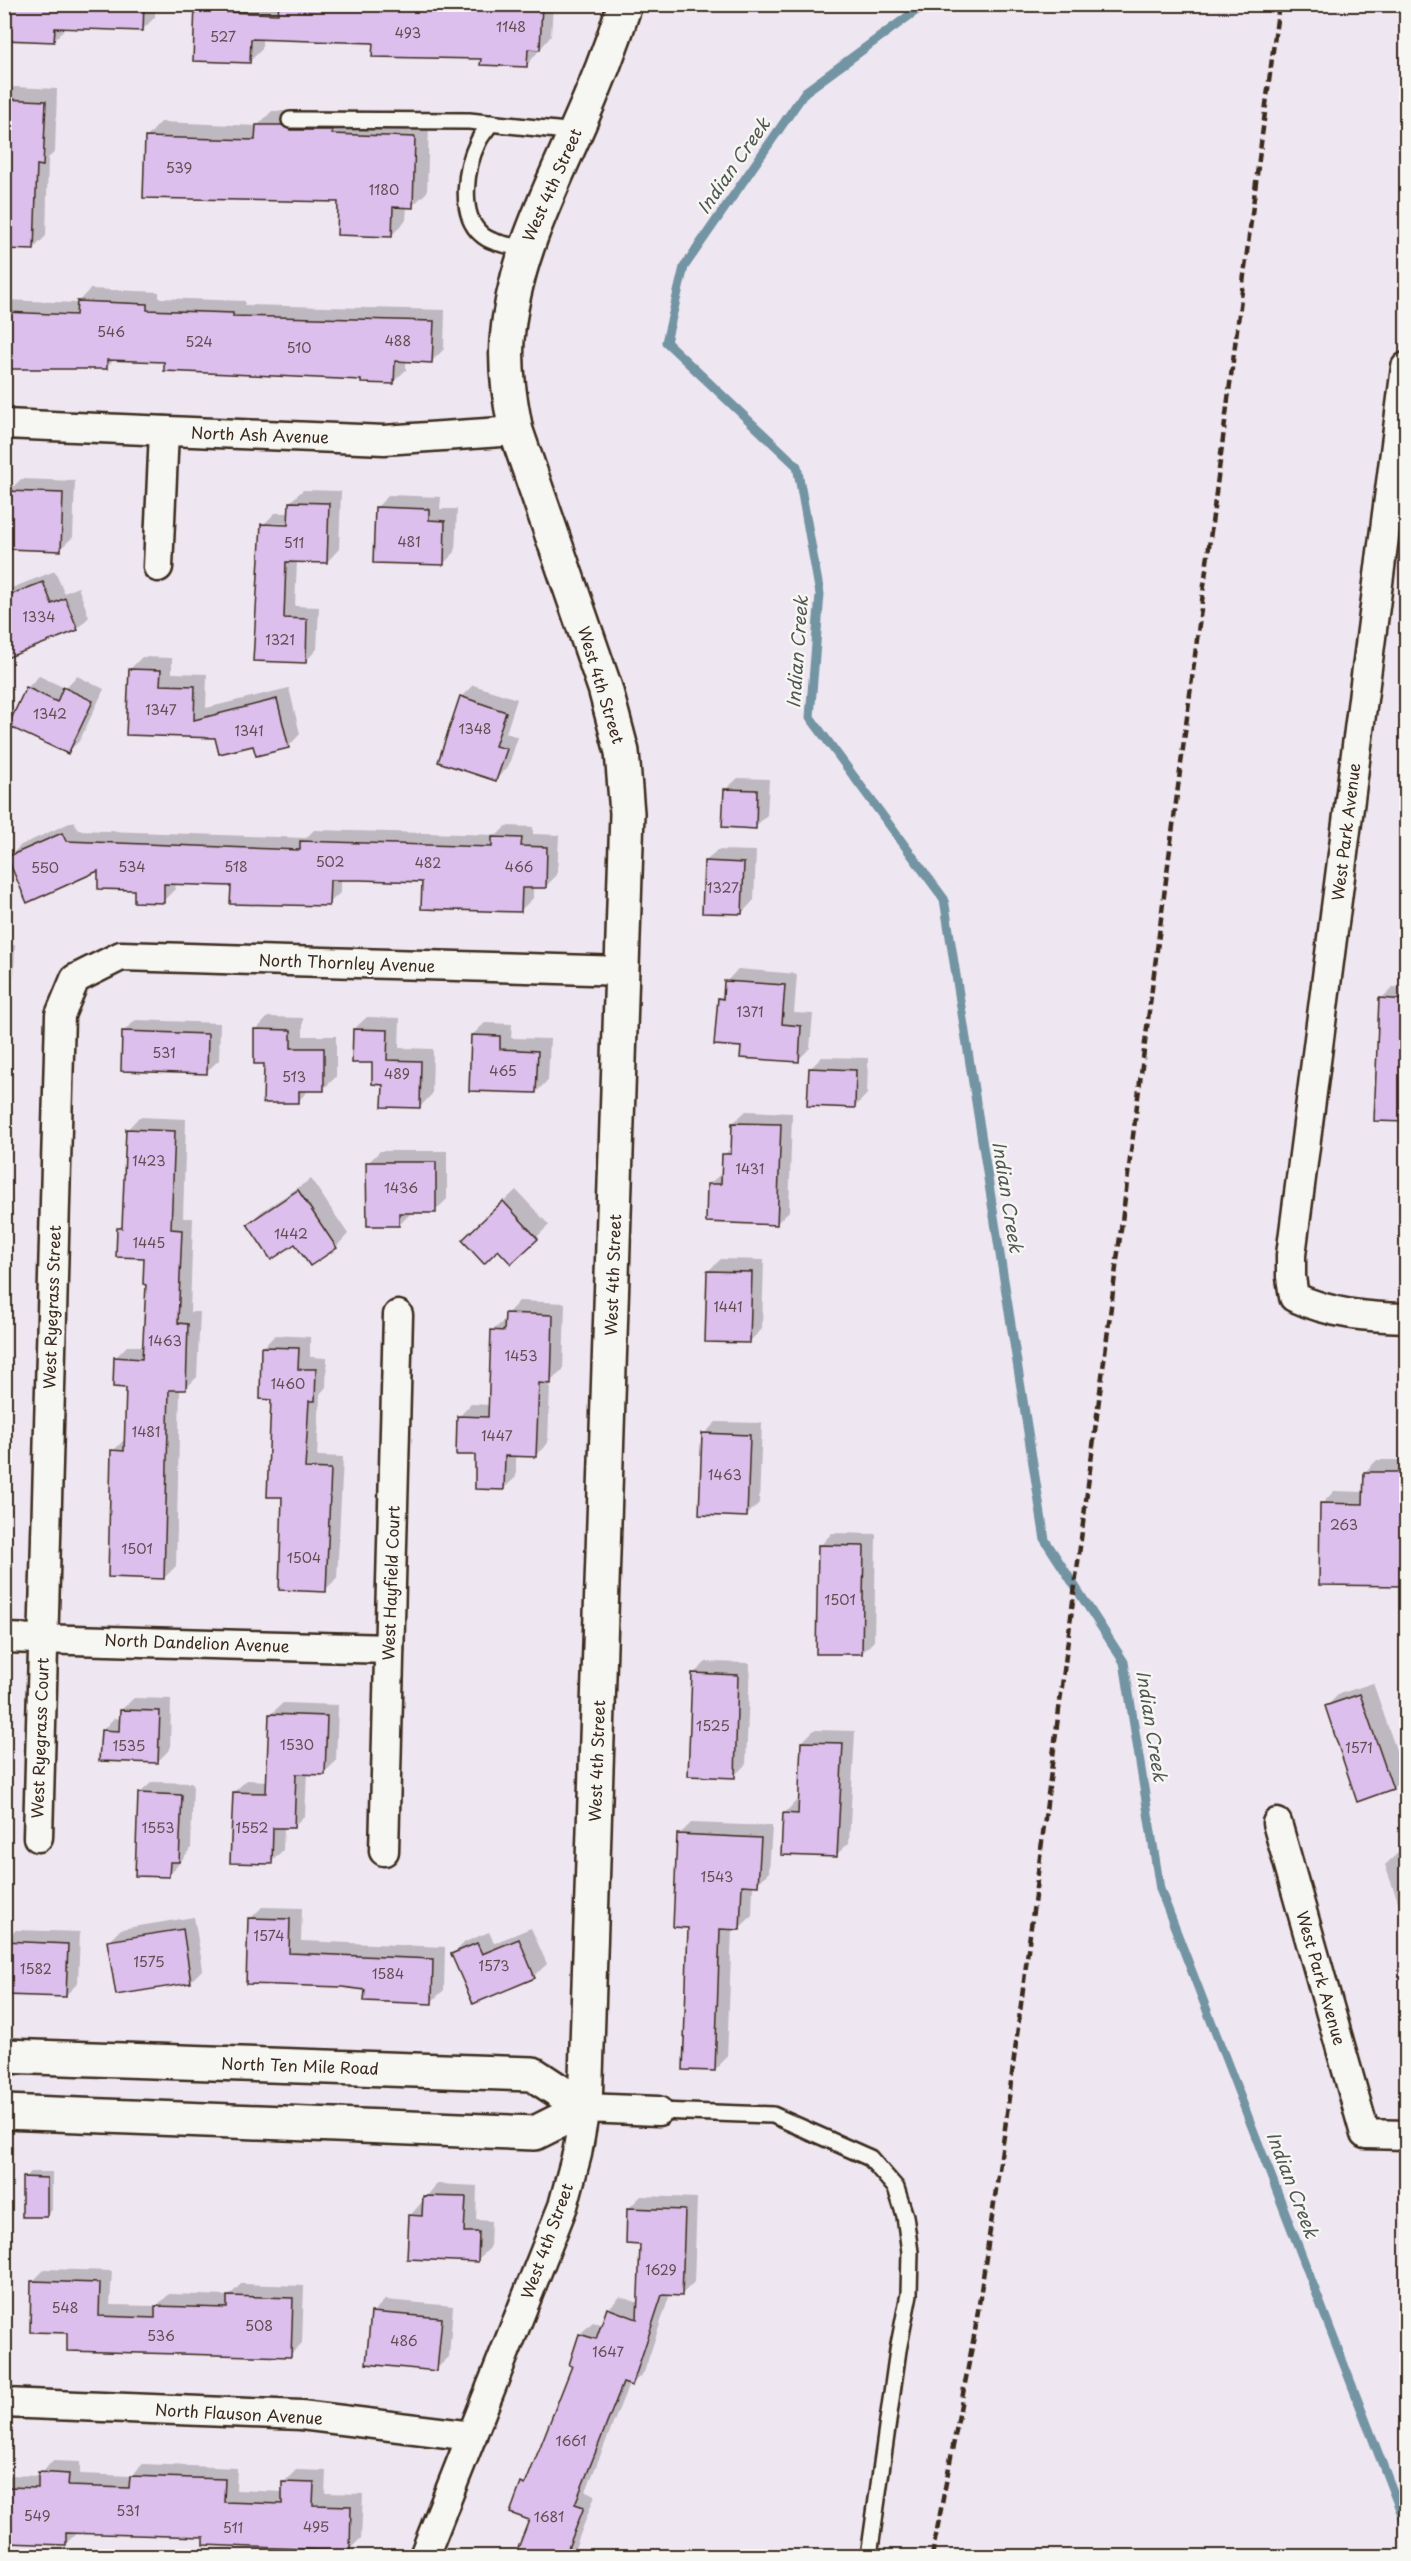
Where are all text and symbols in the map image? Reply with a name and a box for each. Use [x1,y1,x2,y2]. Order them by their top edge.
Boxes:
house number: 1148 [496,16,526,37]
house number: 493 [395,22,421,43]
house number: 527 [210,26,236,47]
water label: Indian Creek [690,111,777,219]
street label: West 4th Street [515,124,587,245]
house number: 539 [166,157,192,178]
house number: 1180 [369,179,399,200]
house number: 546 [97,321,125,342]
house number: 488 [385,330,411,351]
house number: 524 [185,331,213,352]
house number: 510 [286,337,312,358]
street label: North Ash Avenue [191,420,330,448]
house number: 481 [397,531,421,552]
house number: 511 [284,532,304,553]
water label: Indian Creek [779,594,814,709]
house number: 1334 [23,606,55,627]
street label: West 4th Street [573,623,631,747]
house number: 1321 [265,629,295,650]
house number: 1347 [145,699,177,720]
house number: 1342 [33,703,67,724]
house number: 1348 [458,718,492,739]
house number: 1341 [234,720,264,741]
street label: West Park Avenue [1325,761,1365,902]
house number: 502 [316,851,344,872]
house number: 482 [415,852,441,873]
house number: 534 [118,856,146,877]
house number: 518 [224,856,248,877]
house number: 466 [505,856,533,877]
house number: 550 [31,857,59,878]
house number: 1327 [707,877,739,898]
street label: North Thornley Avenue [258,947,436,977]
house number: 1371 [736,1001,764,1022]
house number: 531 [152,1042,176,1063]
house number: 465 [489,1060,517,1081]
house number: 489 [384,1063,410,1084]
house number: 513 [282,1066,306,1087]
water label: Indian Creek [986,1139,1031,1255]
house number: 1423 [132,1150,166,1171]
house number: 1431 [736,1158,764,1179]
house number: 1436 [384,1177,418,1198]
street label: West 4th Street [598,1213,626,1336]
house number: 1442 [274,1223,308,1244]
street label: West Ryegrass Street [36,1224,66,1389]
house number: 1445 [133,1232,165,1253]
house number: 1441 [713,1296,743,1317]
house number: 1463 [148,1330,182,1351]
house number: 1453 [505,1345,537,1366]
house number: 1460 [271,1373,305,1394]
house number: 1481 [132,1421,160,1442]
house number: 1447 [481,1425,513,1446]
house number: 1463 [708,1464,742,1485]
street label: West Hayfield Court [375,1504,405,1661]
house number: 263 [1330,1514,1358,1535]
house number: 1501 [121,1538,153,1559]
house number: 1504 [287,1547,321,1568]
house number: 1501 [824,1589,856,1610]
street label: North Dandelion Avenue [104,1627,290,1657]
street label: West Ryegrass Court [24,1657,54,1819]
water label: Indian Creek [1130,1668,1175,1784]
street label: West 4th Street [582,1699,610,1822]
house number: 1525 [696,1715,730,1736]
house number: 1530 [280,1734,314,1755]
house number: 1535 [113,1735,145,1756]
house number: 1571 [1345,1737,1373,1758]
house number: 1553 [142,1817,174,1838]
house number: 1552 [236,1817,269,1838]
house number: 1543 [701,1866,733,1887]
street label: West Park Avenue [1291,1908,1353,2048]
house number: 1574 [254,1925,284,1946]
house number: 1575 [133,1951,165,1972]
house number: 1573 [478,1955,510,1976]
house number: 1582 [20,1958,52,1979]
house number: 1584 [372,1963,404,1984]
street label: North Ten Mile Road [221,2050,379,2080]
water label: Indian Creek [1261,2127,1326,2243]
street label: West 4th Street [514,2179,578,2302]
house number: 1629 [645,2259,677,2280]
house number: 548 [52,2297,78,2318]
house number: 508 [245,2315,273,2336]
house number: 536 [147,2325,175,2346]
house number: 486 [390,2330,418,2351]
house number: 1647 [592,2341,624,2362]
street label: North Flauson Avenue [155,2397,324,2429]
house number: 1661 [555,2430,587,2451]
house number: 531 [116,2500,140,2521]
house number: 549 [24,2505,50,2526]
house number: 1681 [534,2506,564,2527]
house number: 495 [303,2516,329,2537]
house number: 511 [223,2517,243,2538]

